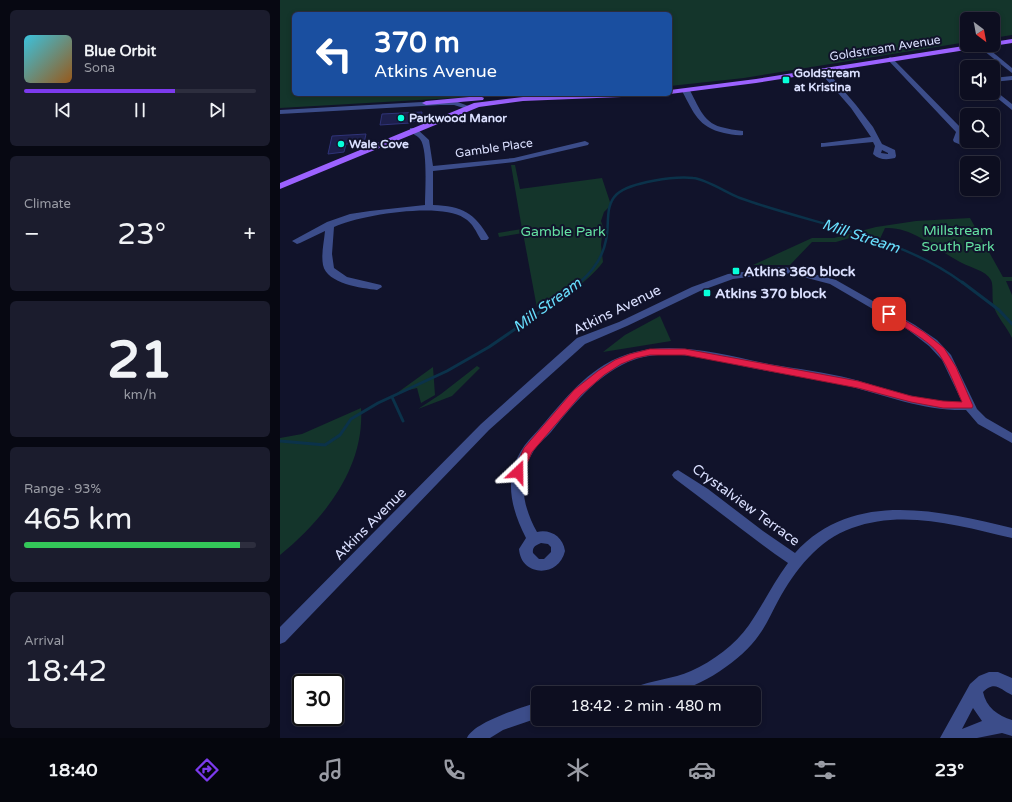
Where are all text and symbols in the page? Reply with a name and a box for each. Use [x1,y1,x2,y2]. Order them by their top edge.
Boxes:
north arrow [960,12,1000,52]
map controls [960,12,1000,196]
text: 370 m [374,26,460,60]
icon: left [308,28,360,80]
street label: Goldstream Avenue [828,32,942,64]
text: Blue Orbit [84,42,156,60]
text: Sona [84,60,115,76]
text: Atkins Avenue [374,60,497,82]
button: sound [960,60,1000,100]
place label: Goldstream at Kristina [794,66,860,94]
marker: Goldstream at Kristina [781,75,791,85]
icon: previous [52,99,74,121]
icon: pause [129,99,151,121]
icon: next [206,99,228,121]
button: search [960,108,1000,148]
place label: Parkwood Manor [409,111,507,125]
marker: Parkwood Manor [396,113,406,123]
street label: Gamble Place [454,136,534,160]
place label: Wale Cove [349,137,409,151]
marker: Wale Cove [336,139,346,149]
button: layers [960,156,1000,196]
text: Climate [24,196,71,212]
water label: Mill Stream [820,215,903,257]
text: 23° [117,216,166,253]
text: − [24,221,40,247]
text: + [244,221,256,247]
park label: Millstream South Park [921,222,995,255]
park label: Gamble Park [520,223,606,240]
place label: Atkins 360 block [744,263,856,280]
marker: Atkins 360 block [731,266,741,276]
water label: Mill Stream [509,273,586,336]
street label: Atkins Avenue [570,281,664,339]
place label: Atkins 370 block [715,285,827,302]
marker: Atkins 370 block [702,288,712,298]
pin [872,297,906,331]
icon: arrive [878,303,900,325]
text: 21 [107,329,173,392]
text: km/h [124,387,156,403]
position arrow [497,451,539,493]
street label: Crystalview Terrace [689,460,803,550]
text: Range · 93% [24,481,101,497]
street label: Atkins Avenue [330,484,410,564]
text: 465 km [24,501,132,538]
text: Arrival [24,633,64,649]
text: 18:42 [24,653,107,690]
speed limit sign: 30 [292,674,344,726]
text: 18:42 · 2 min · 480 m [571,697,721,715]
icon: directions [193,756,221,784]
icon: music [317,756,345,784]
icon: phone [440,756,468,784]
icon: climate [564,756,592,784]
icon: car [688,756,716,784]
icon: filters [811,756,839,784]
text: 18:40 [48,759,98,781]
text: 23° [935,759,964,781]

